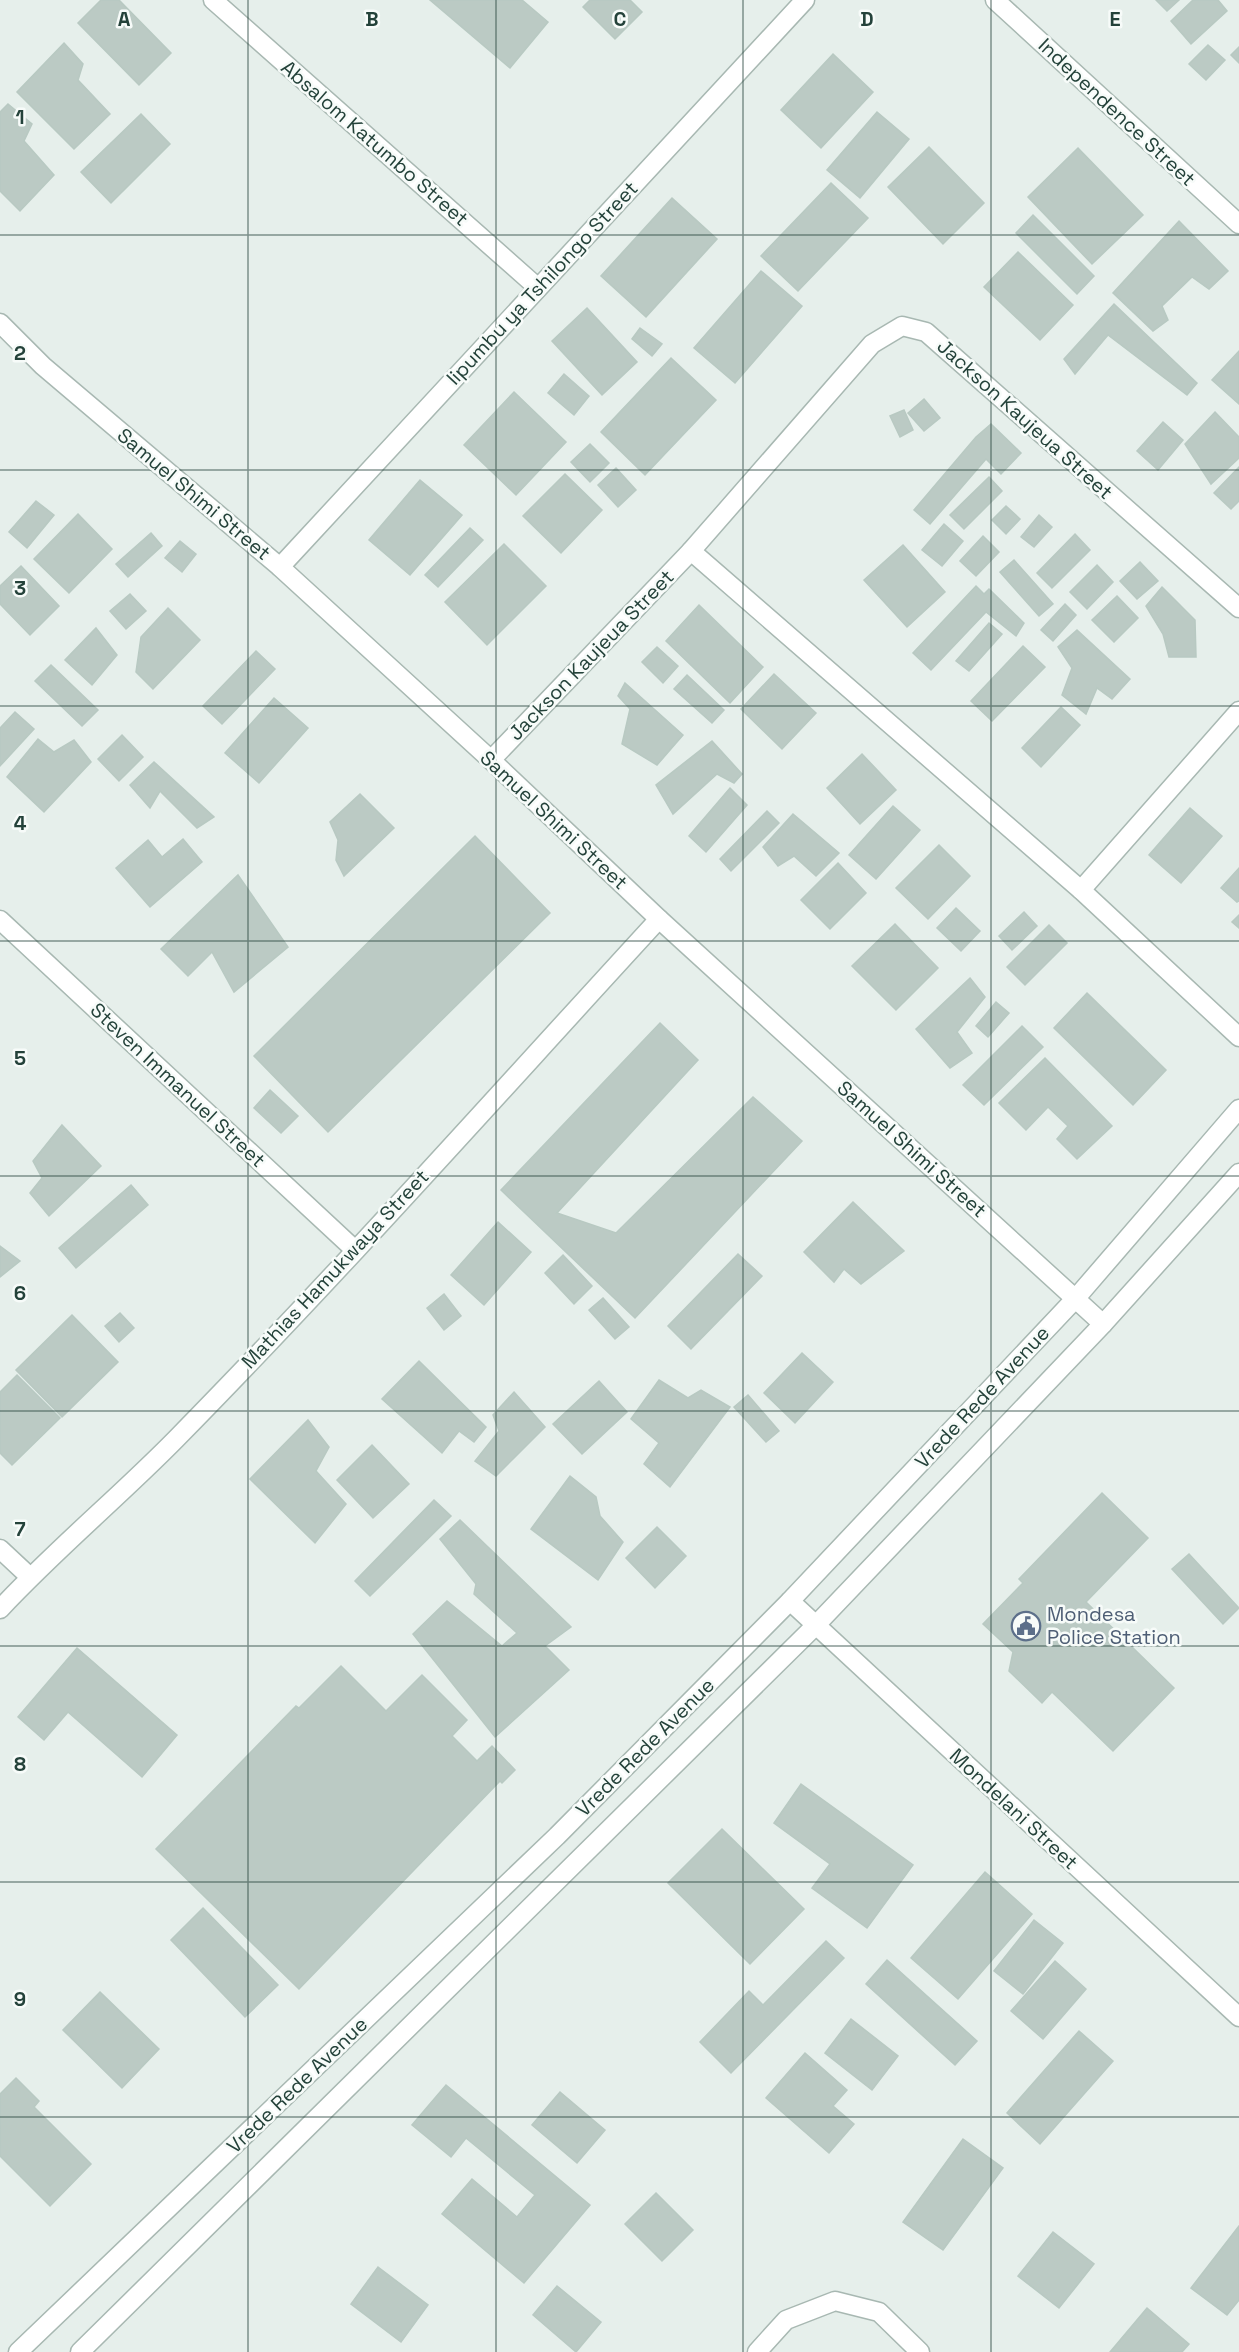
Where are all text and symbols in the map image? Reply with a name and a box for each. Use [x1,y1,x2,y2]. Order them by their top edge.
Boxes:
text: A [118,6,131,32]
text: B [365,6,379,32]
text: C [614,6,627,32]
text: D [860,6,874,32]
text: E [1109,6,1121,32]
street label: Independence Street [1033,32,1201,192]
street label: Absalom Katumbo Street [276,54,474,232]
text: 1 [15,104,25,130]
street label: Iipumbu ya Tshilongo Street [441,176,643,390]
street label: Jackson Kaujeua Street [932,333,1118,505]
text: 2 [14,340,26,366]
street label: Samuel Shimi Street [112,422,276,566]
street label: Jackson Kaujeua Street [503,564,679,746]
text: 3 [14,575,26,601]
street label: Samuel Shimi Street [475,745,633,895]
text: 4 [14,810,27,836]
street label: Steven Immanuel Street [85,997,271,1173]
text: 5 [14,1045,26,1071]
street label: Samuel Shimi Street [832,1075,992,1223]
street label: Mathias Hamukwaya Street [236,1164,434,1374]
text: 6 [14,1280,26,1306]
street label: Vrede Rede Avenue [909,1320,1055,1474]
text: 7 [14,1516,26,1542]
place label: Mondesa Police Station [1047,1601,1181,1650]
public building icon: Mondesa Police Station [1010,1610,1042,1642]
street label: Vrede Rede Avenue [570,1672,720,1822]
street label: Mondelani Street [944,1743,1084,1875]
text: 8 [14,1751,26,1777]
text: 9 [14,1986,26,2012]
street label: Vrede Rede Avenue [221,2011,373,2159]

